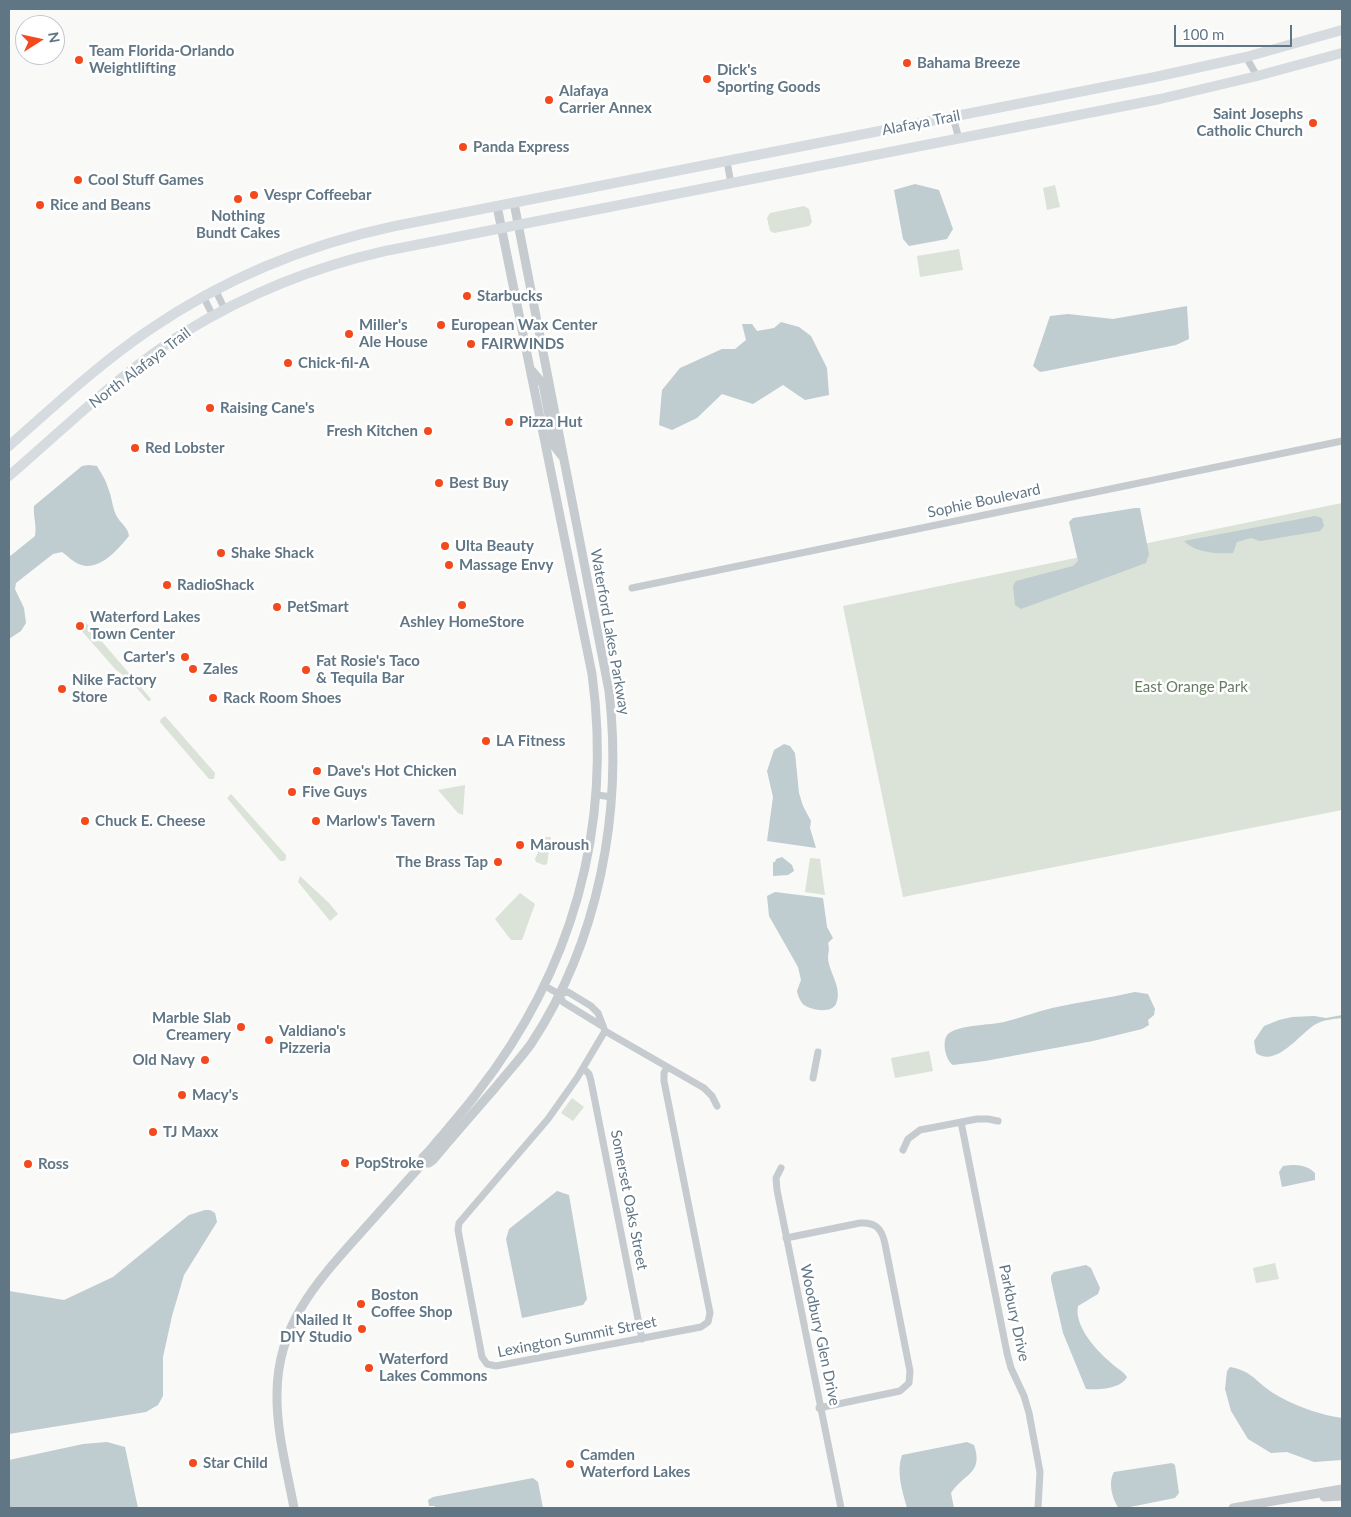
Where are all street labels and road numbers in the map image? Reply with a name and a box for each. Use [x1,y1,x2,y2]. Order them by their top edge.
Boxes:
street label: Alafaya Trail [880,107,962,139]
street label: North Alafaya Trail [86,324,194,412]
street label: Sophie Boulevard [926,480,1042,522]
street label: Waterford Lakes Parkway [587,548,633,716]
street label: Somerset Oaks Street [607,1128,651,1272]
street label: Woodbury Glen Drive [796,1263,844,1407]
street label: Parkbury Drive [995,1263,1033,1363]
street label: Lexington Summit Street [496,1313,658,1361]

